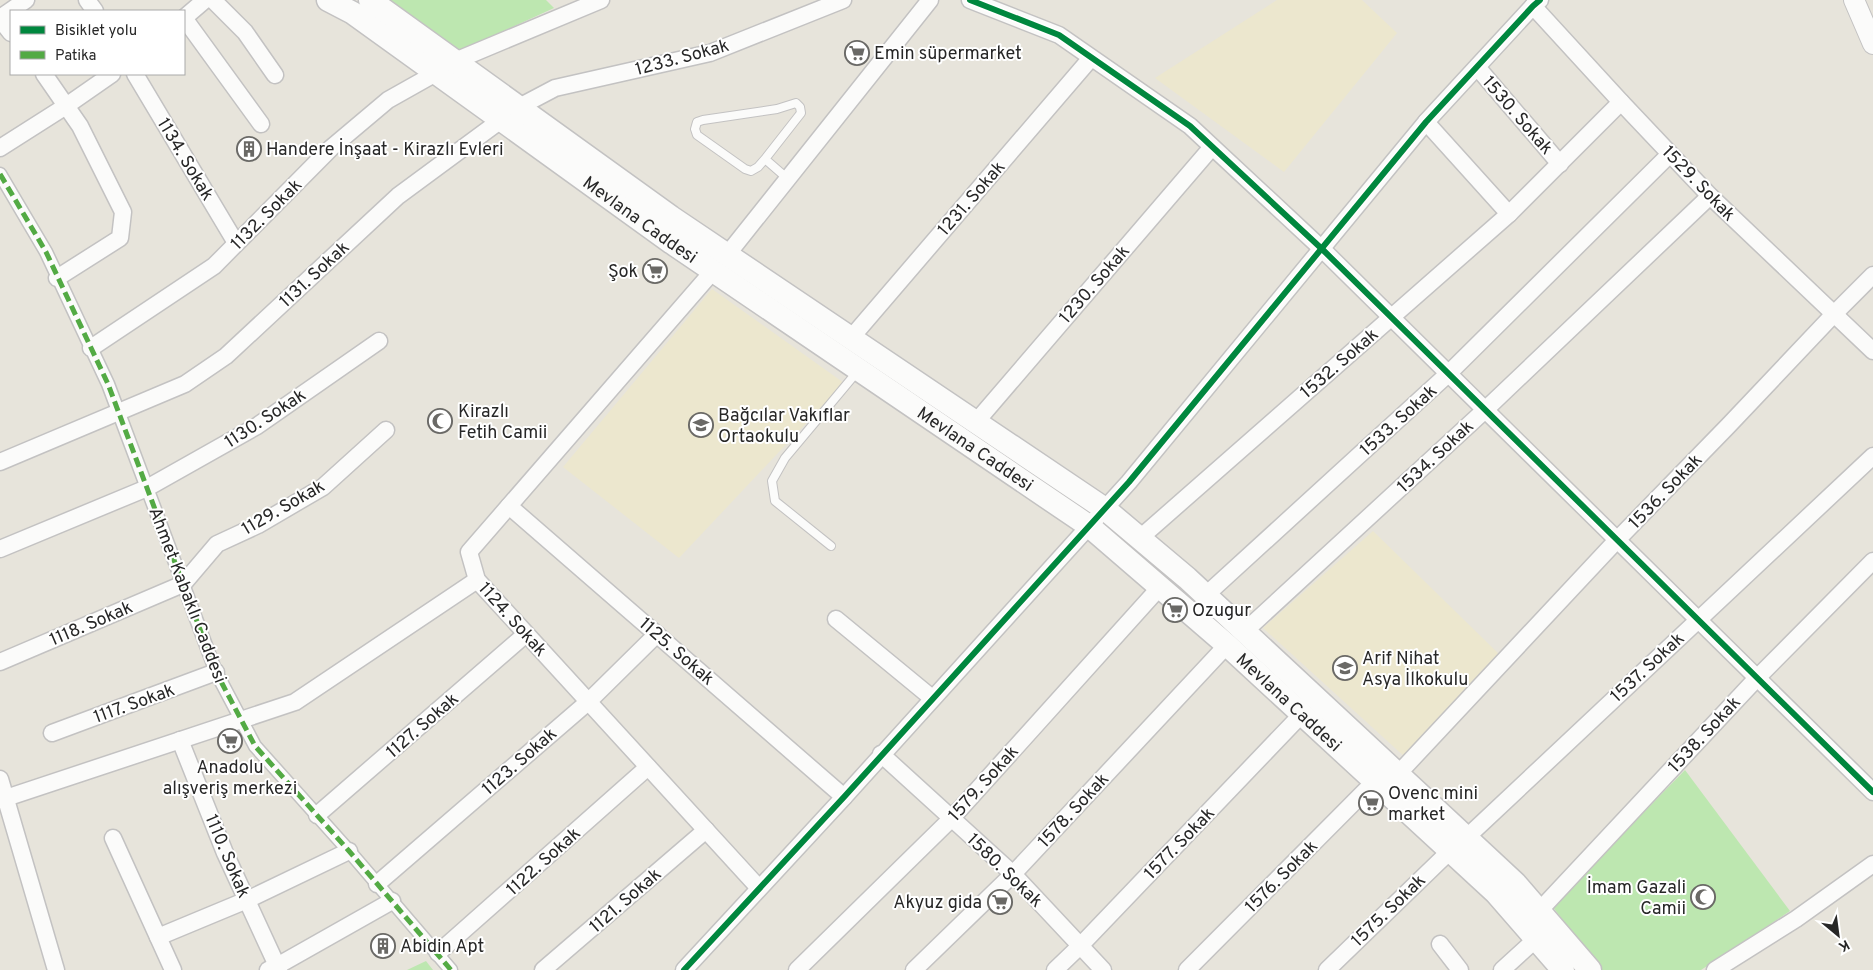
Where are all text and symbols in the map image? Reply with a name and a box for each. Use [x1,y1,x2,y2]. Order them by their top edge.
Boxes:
legend [10,10,185,75]
text: Bisiklet yolu [55,22,137,41]
street label: 1233. Sokak [633,35,732,82]
supermarket icon: Emin süpermarket [844,40,870,66]
place label: Emin süpermarket [874,43,1022,66]
text: Patika [55,47,96,66]
street label: 1530. Sokak [1476,72,1557,160]
street label: 1134. Sokak [151,114,218,205]
building icon: Handere İnşaat - Kirazlı Evleri [236,136,262,162]
place label: Handere İnşaat - Kirazlı Evleri [266,137,504,162]
street label: 1529. Sokak [1656,141,1740,227]
street label: 1231. Sokak [933,157,1011,241]
street label: Mevlana Caddesi [577,172,701,270]
street label: 1132. Sokak [226,174,308,256]
street label: 1131. Sokak [275,237,355,313]
street label: 1230. Sokak [1055,241,1136,329]
supermarket icon: Şok [642,258,668,284]
place label: Şok [608,261,638,284]
street label: 1532. Sokak [1296,324,1384,404]
street label: 1533. Sokak [1355,380,1443,462]
street label: 1130. Sokak [221,384,311,454]
place label: Kirazlı Fetih Camii [458,401,547,445]
street label: Mevlana Caddesi [912,402,1037,498]
place label: Bağcılar Vakıflar Ortaokulu [718,405,850,449]
mosque icon: Kirazlı Fetih Camii [427,408,453,434]
school or university icon: Bağcılar Vakıflar Ortaokulu [688,412,714,438]
street label: 1534. Sokak [1393,416,1479,499]
street label: 1536. Sokak [1624,449,1708,535]
street label: 1129. Sokak [238,475,329,541]
street label: Ahmet Kabaklı Caddesi [142,504,231,687]
street label: 1124. Sokak [472,578,551,662]
street label: 1118. Sokak [47,597,137,652]
supermarket icon: Ozugur [1162,597,1188,623]
place label: Ozugur [1192,600,1251,623]
street label: 1125. Sokak [634,613,718,691]
street label: 1537. Sokak [1606,628,1690,708]
place label: Arif Nihat Asya İlkokulu [1362,648,1468,692]
street label: Mevlana Caddesi [1230,649,1346,758]
school or university icon: Arif Nihat Asya İlkokulu [1332,655,1358,681]
street label: 1117. Sokak [91,679,178,730]
street label: 1127. Sokak [382,688,464,764]
street label: 1538. Sokak [1664,692,1746,778]
street label: 1123. Sokak [478,723,562,801]
supermarket icon: Anadolu alışveriş merkezi [217,728,243,754]
street label: 1579. Sokak [944,741,1024,827]
place label: Anadolu alışveriş merkezi [163,757,297,801]
street label: 1578. Sokak [1033,769,1115,853]
place label: Ovenc mini market [1388,783,1478,827]
supermarket icon: Ovenc mini market [1358,790,1384,816]
street label: 1577. Sokak [1140,803,1220,885]
street label: 1110. Sokak [199,811,255,902]
street label: 1122. Sokak [502,823,586,902]
street label: 1580. Sokak [961,829,1047,913]
street label: 1576. Sokak [1241,836,1323,918]
street label: 1121. Sokak [585,864,667,939]
street label: 1575. Sokak [1347,870,1431,952]
place label: İmam Gazali Camii [1587,875,1686,921]
mosque icon: İmam Gazali Camii [1690,884,1716,910]
supermarket icon: Akyuz gida [987,889,1013,915]
place label: Akyuz gida [893,892,982,915]
north arrow [1813,910,1863,960]
building icon: Abidin Apt [370,933,396,959]
text: K [1835,935,1852,955]
place label: Abidin Apt [400,936,484,959]

